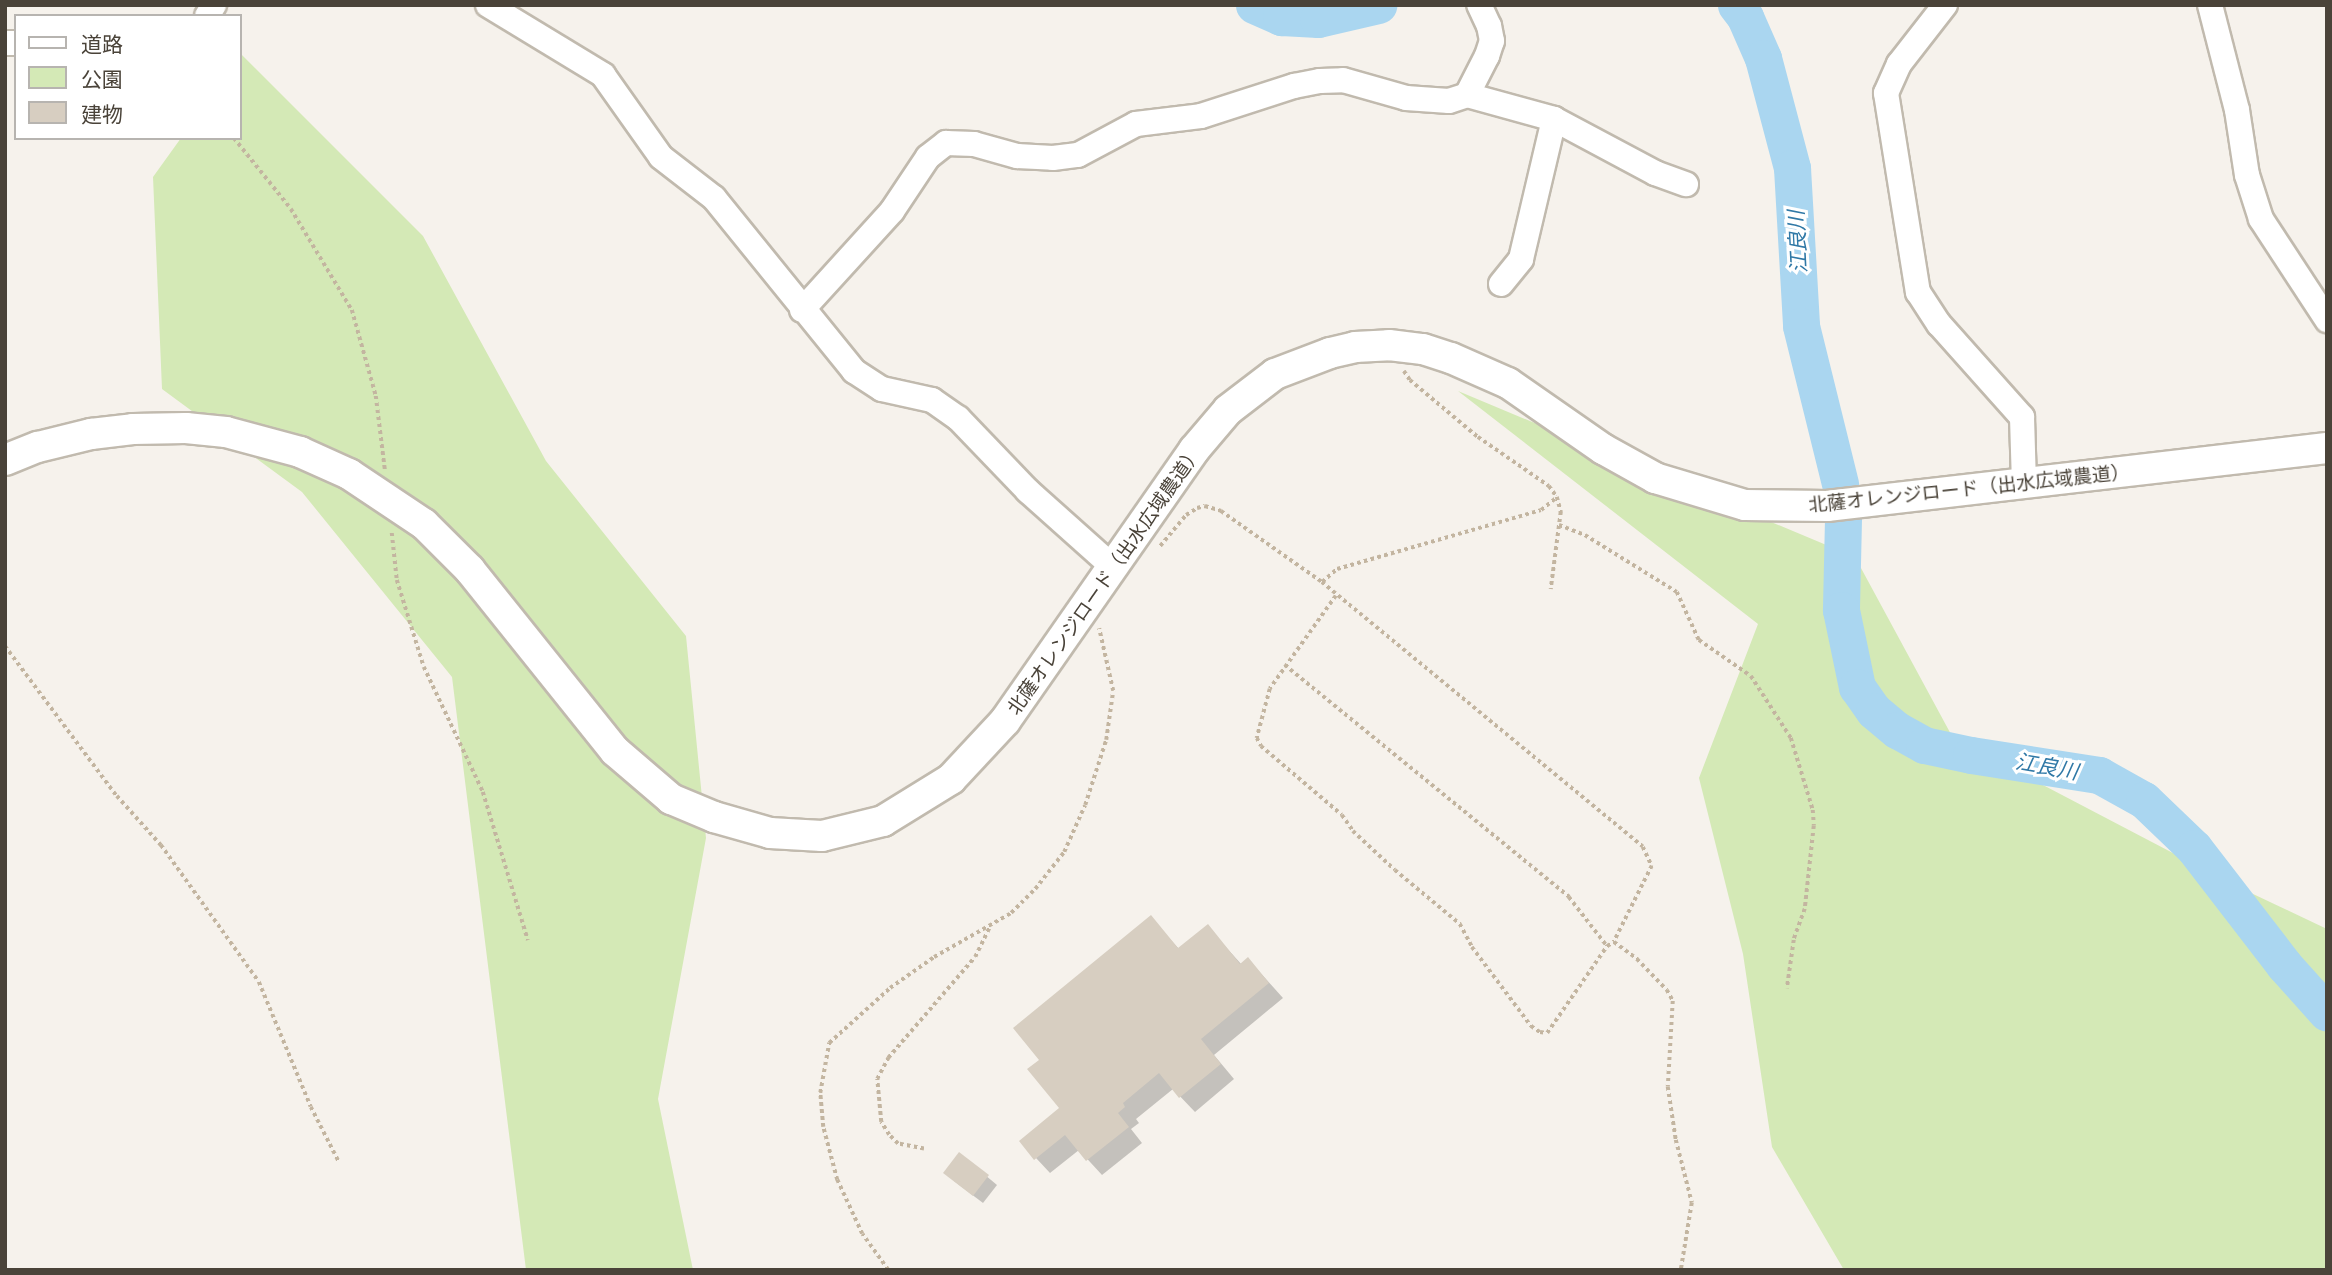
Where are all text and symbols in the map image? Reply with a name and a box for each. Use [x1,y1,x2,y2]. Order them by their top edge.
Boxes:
legend [14,14,242,140]
text: 道路 [81,31,123,56]
text: 公園 [81,66,123,91]
text: 建物 [81,101,123,126]
water label: 江良川 [1783,210,1811,274]
street label: 北薩オレンジロード（出水広域農道） [1002,441,1206,719]
street label: 北薩オレンジロード（出水広域農道） [1807,460,2131,516]
water label: 江良川 [2014,748,2080,784]

